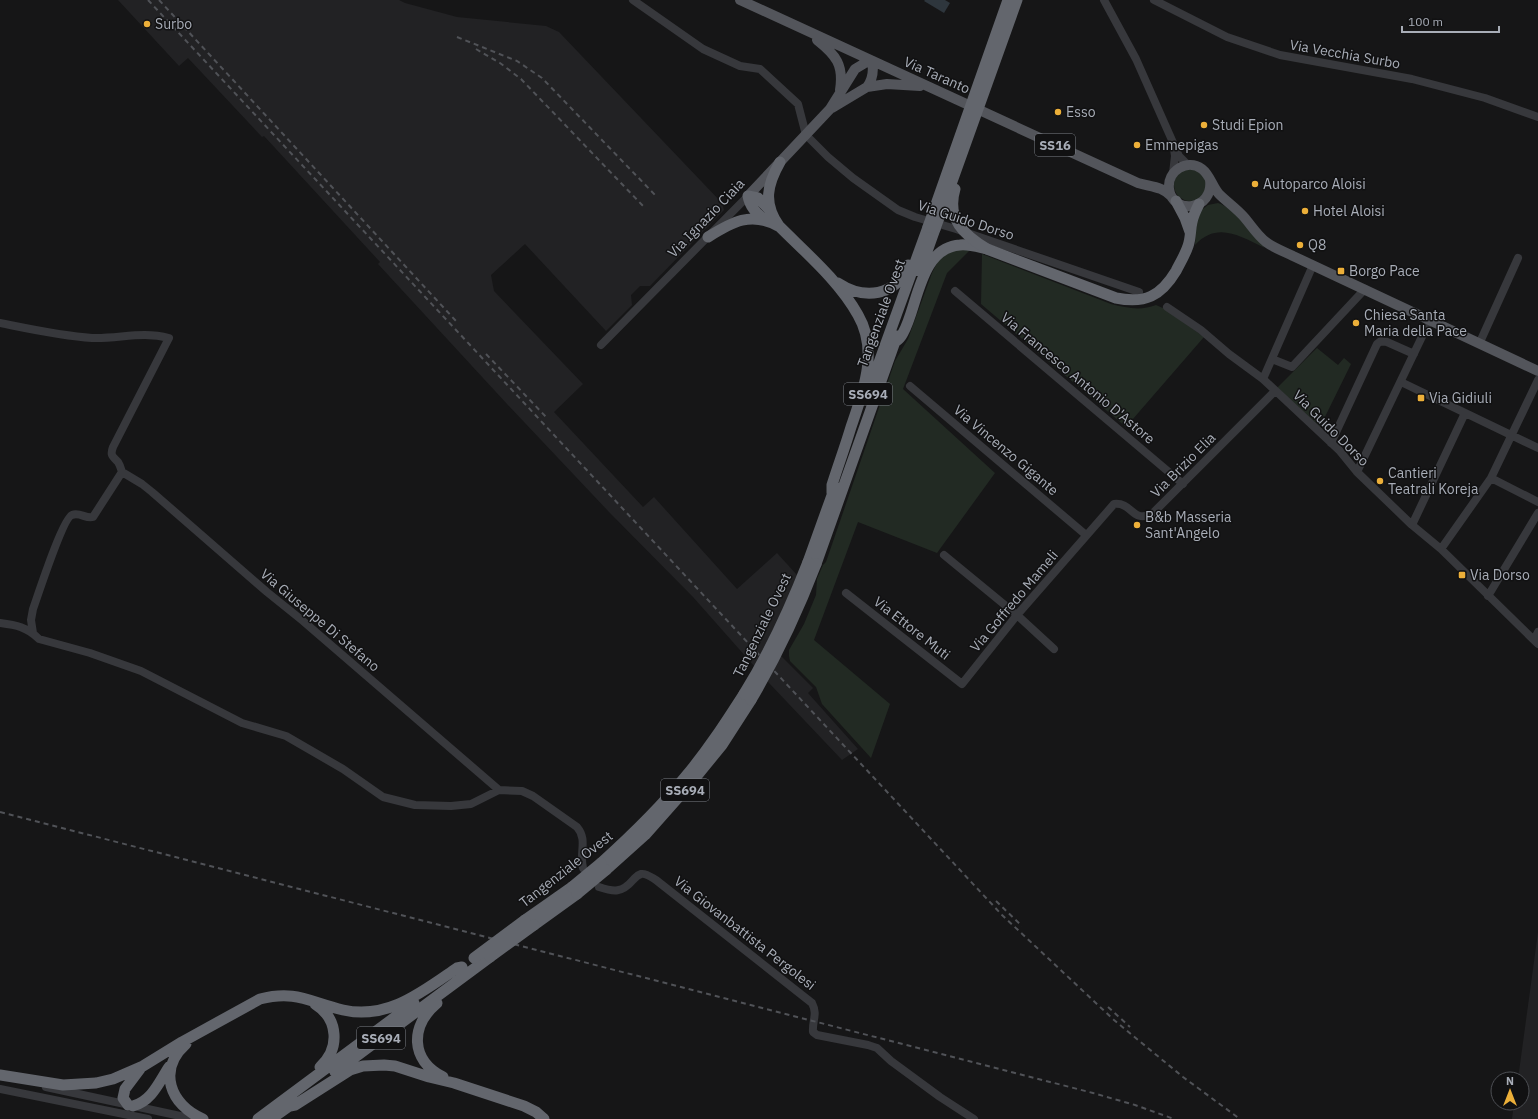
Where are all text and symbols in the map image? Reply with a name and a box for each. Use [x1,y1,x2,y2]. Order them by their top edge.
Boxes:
scale bar [1402,8,1499,34]
text: 100 m [1408,14,1443,29]
place label: Surbo [155,15,192,33]
marker: Surbo [142,19,152,29]
street label: Via Vecchia Surbo [1288,35,1402,73]
street label: Via Taranto [901,52,973,98]
place label: Esso [1066,103,1096,121]
marker: Esso [1053,107,1063,117]
place label: Studi Epion [1212,116,1284,134]
marker: Studi Epion [1199,120,1209,130]
road number: SS16 [1035,134,1075,156]
place label: Emmepigas [1145,136,1219,154]
marker: Emmepigas [1132,140,1142,150]
street label: Via Ignazio Ciaia [664,174,749,261]
place label: Autoparco Aloisi [1263,175,1366,193]
marker: Autoparco Aloisi [1250,179,1260,189]
street label: Via Guido Dorso [916,196,1017,244]
place label: Hotel Aloisi [1313,202,1385,220]
marker: Hotel Aloisi [1300,206,1310,216]
place label: Q8 [1308,236,1326,254]
marker: Q8 [1295,240,1305,250]
street label: Tangenziale Ovest [853,256,909,369]
place label: Borgo Pace [1349,262,1420,280]
marker: Borgo Pace [1336,266,1346,276]
place label: Chiesa Santa Maria della Pace [1364,306,1467,340]
street label: Via Francesco Antonio D'Astore [997,308,1159,448]
marker: Chiesa Santa Maria della Pace [1351,318,1361,328]
road number: SS694 [844,383,892,405]
street label: Via Guido Dorso [1289,386,1373,470]
place label: Via Gidiuli [1429,389,1492,407]
marker: Via Gidiuli [1416,393,1426,403]
street label: Via Vincenzo Gigante [950,401,1062,499]
street label: Via Brizio Elia [1147,428,1220,501]
place label: Cantieri Teatrali Koreja [1388,464,1479,498]
marker: Cantieri Teatrali Koreja [1375,476,1385,486]
place label: B&b Masseria Sant'Angelo [1145,508,1232,542]
marker: B&b Masseria Sant'Angelo [1132,520,1142,530]
street label: Via Goffredo Mameli [966,546,1062,656]
street label: Via Giuseppe Di Stefano [257,565,384,675]
place label: Via Dorso [1470,566,1530,584]
street label: Tangenziale Ovest [729,570,795,680]
marker: Via Dorso [1457,570,1467,580]
street label: Via Ettore Muti [870,593,954,663]
road number: SS694 [661,779,709,801]
street label: Tangenziale Ovest [516,827,616,911]
street label: Via Giovanbattista Pergolesi [671,872,819,994]
road number: SS694 [357,1027,405,1049]
north arrow [1490,1071,1530,1111]
text: N [1506,1074,1514,1088]

